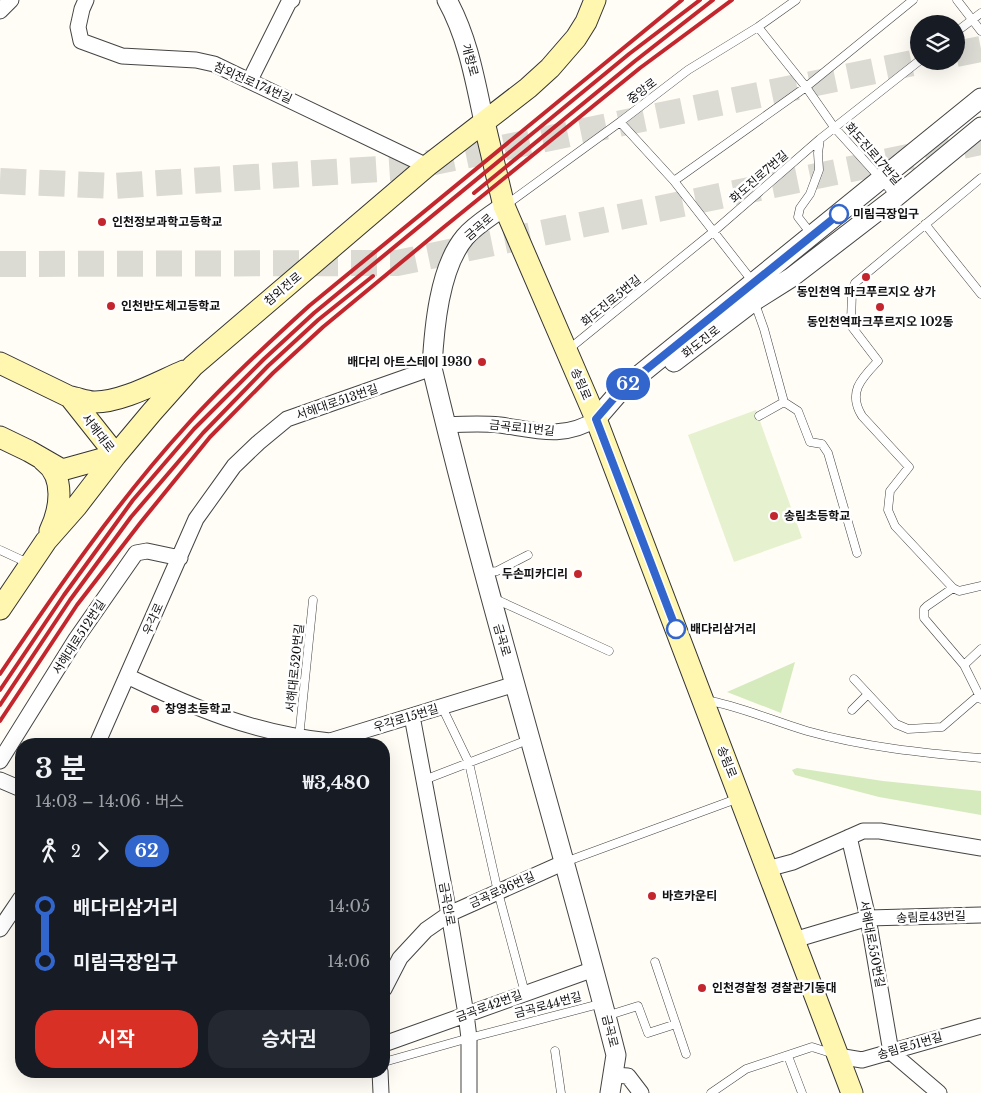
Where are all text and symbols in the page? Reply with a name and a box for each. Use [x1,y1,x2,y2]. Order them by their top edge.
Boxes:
map controls [910,15,965,70]
button: layers [910,15,965,70]
street label: 개항로 [459,42,482,78]
street label: 참외전로174번길 [212,59,295,107]
street label: 중앙로 [624,75,659,107]
street label: 화도진로17번길 [842,119,905,188]
street label: 화도진로7번길 [726,147,791,206]
marker: 미림극장입구 [829,204,849,224]
place label: 미림극장입구 [853,206,919,221]
street label: 금곡로 [461,210,496,243]
place label: 인천정보과학고등학교 [112,214,222,229]
marker: 인천정보과학고등학교 [96,216,108,228]
street label: 참외전로 [261,269,304,309]
marker: 동인천역 파크푸르지오 상가 [860,271,872,283]
street label: 화도진로5번길 [578,272,644,329]
place label: 동인천역 파크푸르지오 상가 [797,284,935,299]
place label: 인천반도체고등학교 [121,298,220,313]
marker: 인천반도체고등학교 [105,300,117,312]
marker: 동인천역파크푸르지오 102동 [874,301,886,313]
place label: 동인천역파크푸르지오 102동 [807,314,953,329]
street label: 화도진로 [679,322,723,361]
place label: 배다리 아트스테이 1930 [347,354,472,369]
marker: 배다리 아트스테이 1930 [476,356,488,368]
street label: 송림로 [568,366,595,402]
line badge: 62 [606,368,650,400]
text: 62 [616,373,640,395]
street label: 서해대로513번길 [294,380,380,423]
street label: 서해대로 [79,411,118,455]
street label: 금곡로11번길 [488,417,556,438]
place label: 송림초등학교 [784,508,850,523]
marker: 송림초등학교 [768,510,780,522]
place label: 두손피카디리 [502,566,568,581]
marker: 두손피카디리 [572,568,584,580]
street label: 서해대로512번길 [49,597,108,677]
street label: 우각로 [139,601,166,637]
marker: 배다리삼거리 [666,619,686,639]
place label: 배다리삼거리 [690,621,756,636]
street label: 금곡로 [491,622,514,658]
street label: 서해대로520번길 [282,623,307,713]
place label: 창영초등학교 [165,701,231,716]
street label: 우각로15번길 [371,701,440,735]
marker: 창영초등학교 [149,703,161,715]
street label: 송림로 [715,744,740,780]
text: 3 분 [35,751,86,786]
text: ₩3,480 [303,771,370,794]
text: 14:03 – 14:06 · 버스 [35,791,184,811]
icon: walk [35,837,63,865]
icon: forward [89,837,117,865]
text: 62 [135,840,159,862]
text: 2 [71,841,81,861]
street label: 금곡로36번길 [467,868,537,911]
street label: 금곡안로 [436,881,459,927]
place label: 바흐카운티 [662,888,717,903]
marker: 바흐카운티 [646,890,658,902]
text: 배다리삼거리 [73,896,178,919]
text: 14:05 [328,896,370,916]
street label: 서해대로550번길 [857,899,888,989]
street label: 송림로43번길 [896,908,966,925]
text: 미림극장입구 [73,951,178,974]
text: 14:06 [327,951,370,971]
place label: 인천경찰청 경찰관기동대 [712,980,837,995]
marker: 인천경찰청 경찰관기동대 [696,982,708,994]
street label: 금곡로42번길 [454,987,524,1024]
street label: 금곡로44번길 [512,988,583,1021]
button: 시작 [35,1010,198,1068]
button: 승차권 [208,1010,370,1068]
street label: 금곡로 [599,1013,622,1049]
street label: 송림로51번길 [875,1029,944,1062]

